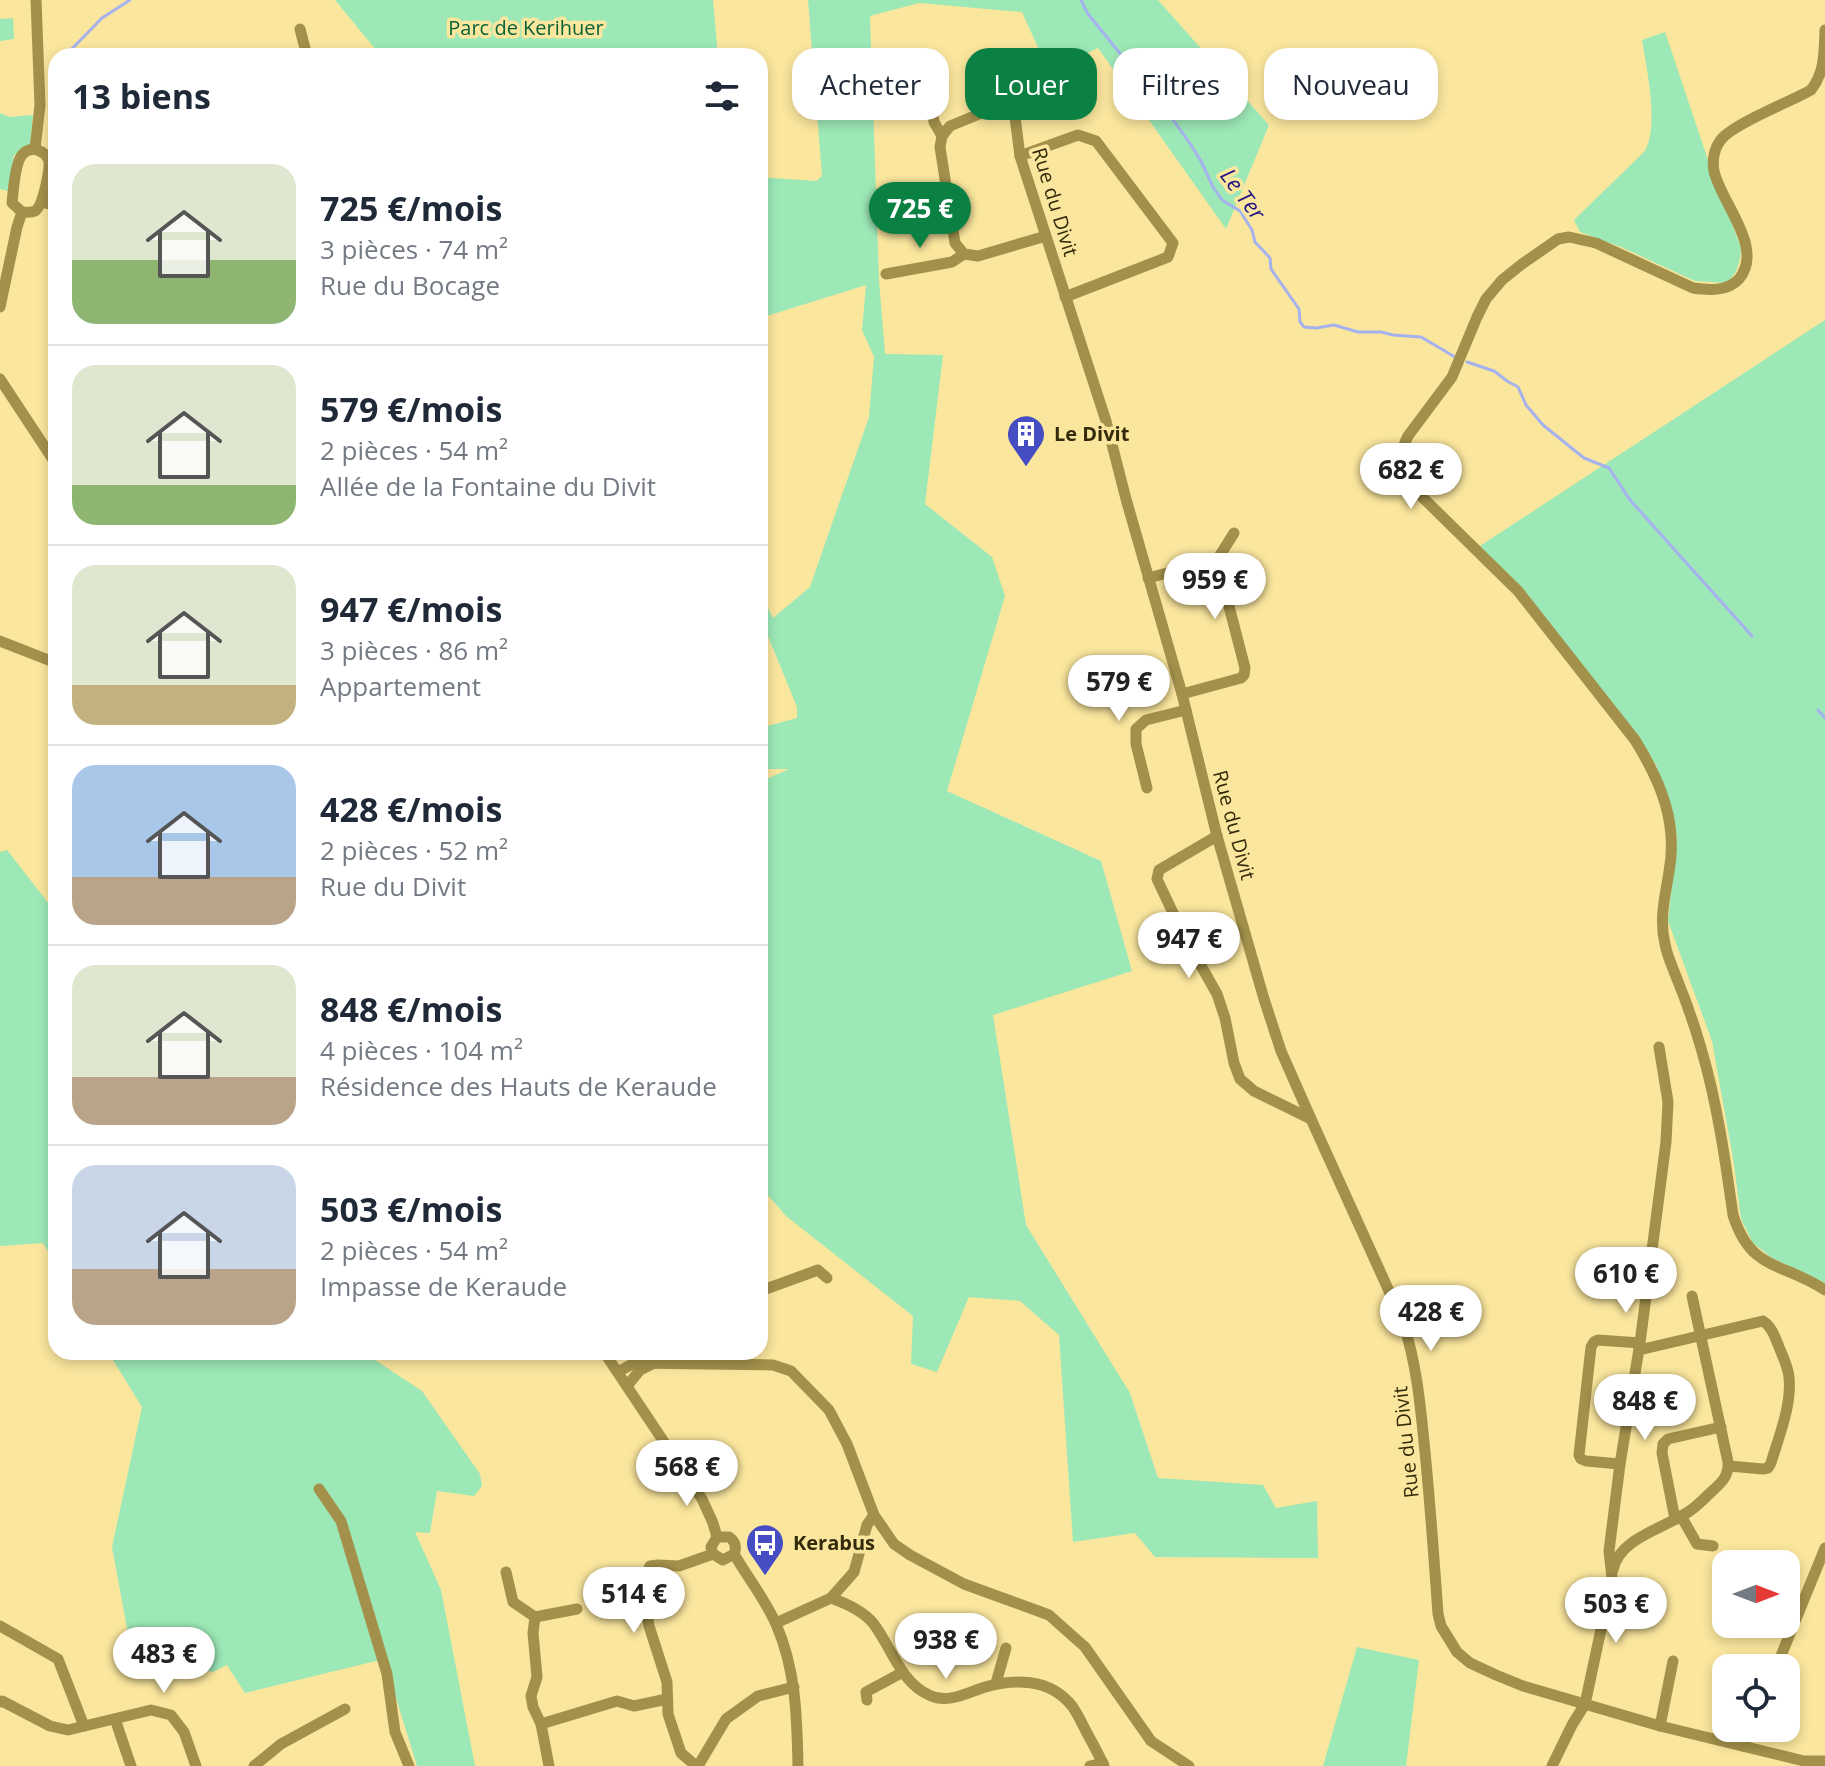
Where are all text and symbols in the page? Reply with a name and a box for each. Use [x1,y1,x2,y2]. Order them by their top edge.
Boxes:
park label: Parc de Kerihuer [448,14,604,41]
chip: Acheter [792,48,949,120]
chip: Louer [965,48,1097,120]
chip: Filtres [1113,48,1248,120]
chip: Nouveau [1264,48,1438,120]
text: 13 biens [72,73,211,119]
icon: filters [700,74,744,118]
street label: Rue du Divit [1026,144,1085,260]
water label: Le Ter [1214,161,1274,227]
pin: 725 € [864,182,976,250]
text: 725 €/mois [320,185,502,231]
text: 725 € [887,190,953,226]
icon: home [136,196,232,292]
text: 3 pièces · 74 m² [320,231,508,267]
text: Rue du Bocage [320,267,500,303]
text: 579 €/mois [320,386,502,432]
icon: home [136,397,232,493]
building icon: Le Divit [1005,413,1047,468]
place label: Le Divit [1054,420,1130,447]
text: 2 pièces · 54 m² [320,432,508,468]
pin: 682 € [1355,443,1467,511]
text: 682 € [1378,451,1444,487]
text: Allée de la Fontaine du Divit [320,468,656,504]
pin: 959 € [1159,553,1271,621]
text: 959 € [1182,561,1248,597]
text: 947 €/mois [320,586,502,632]
icon: home [136,597,232,693]
text: 3 pièces · 86 m² [320,632,508,668]
pin: 579 € [1063,655,1175,723]
text: 579 € [1086,663,1152,699]
text: Appartement [320,668,481,704]
street label: Rue du Divit [1207,767,1262,883]
text: 428 €/mois [320,786,502,832]
icon: home [136,797,232,893]
text: 2 pièces · 52 m² [320,832,508,868]
text: Rue du Divit [320,868,466,904]
pin: 947 € [1133,912,1245,980]
text: 947 € [1156,920,1222,956]
text: 848 €/mois [320,986,502,1032]
icon: home [136,997,232,1093]
text: 4 pièces · 104 m² [320,1032,523,1068]
text: Résidence des Hauts de Keraude [320,1068,717,1104]
text: 503 €/mois [320,1186,502,1232]
icon: home [136,1197,232,1293]
text: 2 pièces · 54 m² [320,1232,508,1268]
pin: 610 € [1570,1247,1682,1315]
text: 610 € [1593,1255,1659,1291]
text: Impasse de Keraude [320,1268,567,1304]
pin: 428 € [1375,1285,1487,1353]
text: 428 € [1398,1293,1464,1329]
pin: 848 € [1589,1374,1701,1442]
text: 848 € [1612,1382,1678,1418]
street label: Rue du Divit [1386,1385,1425,1499]
pin: 568 € [631,1440,743,1508]
text: 568 € [654,1448,720,1484]
bus stop icon: Kerabus [744,1522,786,1577]
place label: Kerabus [793,1529,875,1556]
north arrow [1712,1550,1800,1638]
map controls [1712,1550,1800,1742]
pin: 514 € [578,1567,690,1635]
text: 514 € [601,1575,667,1611]
pin: 503 € [1560,1577,1672,1645]
text: 503 € [1583,1585,1649,1621]
pin: 938 € [890,1613,1002,1681]
text: 938 € [913,1621,979,1657]
pin: 483 € [108,1627,220,1695]
text: 483 € [131,1635,197,1671]
button: locate [1712,1654,1800,1742]

